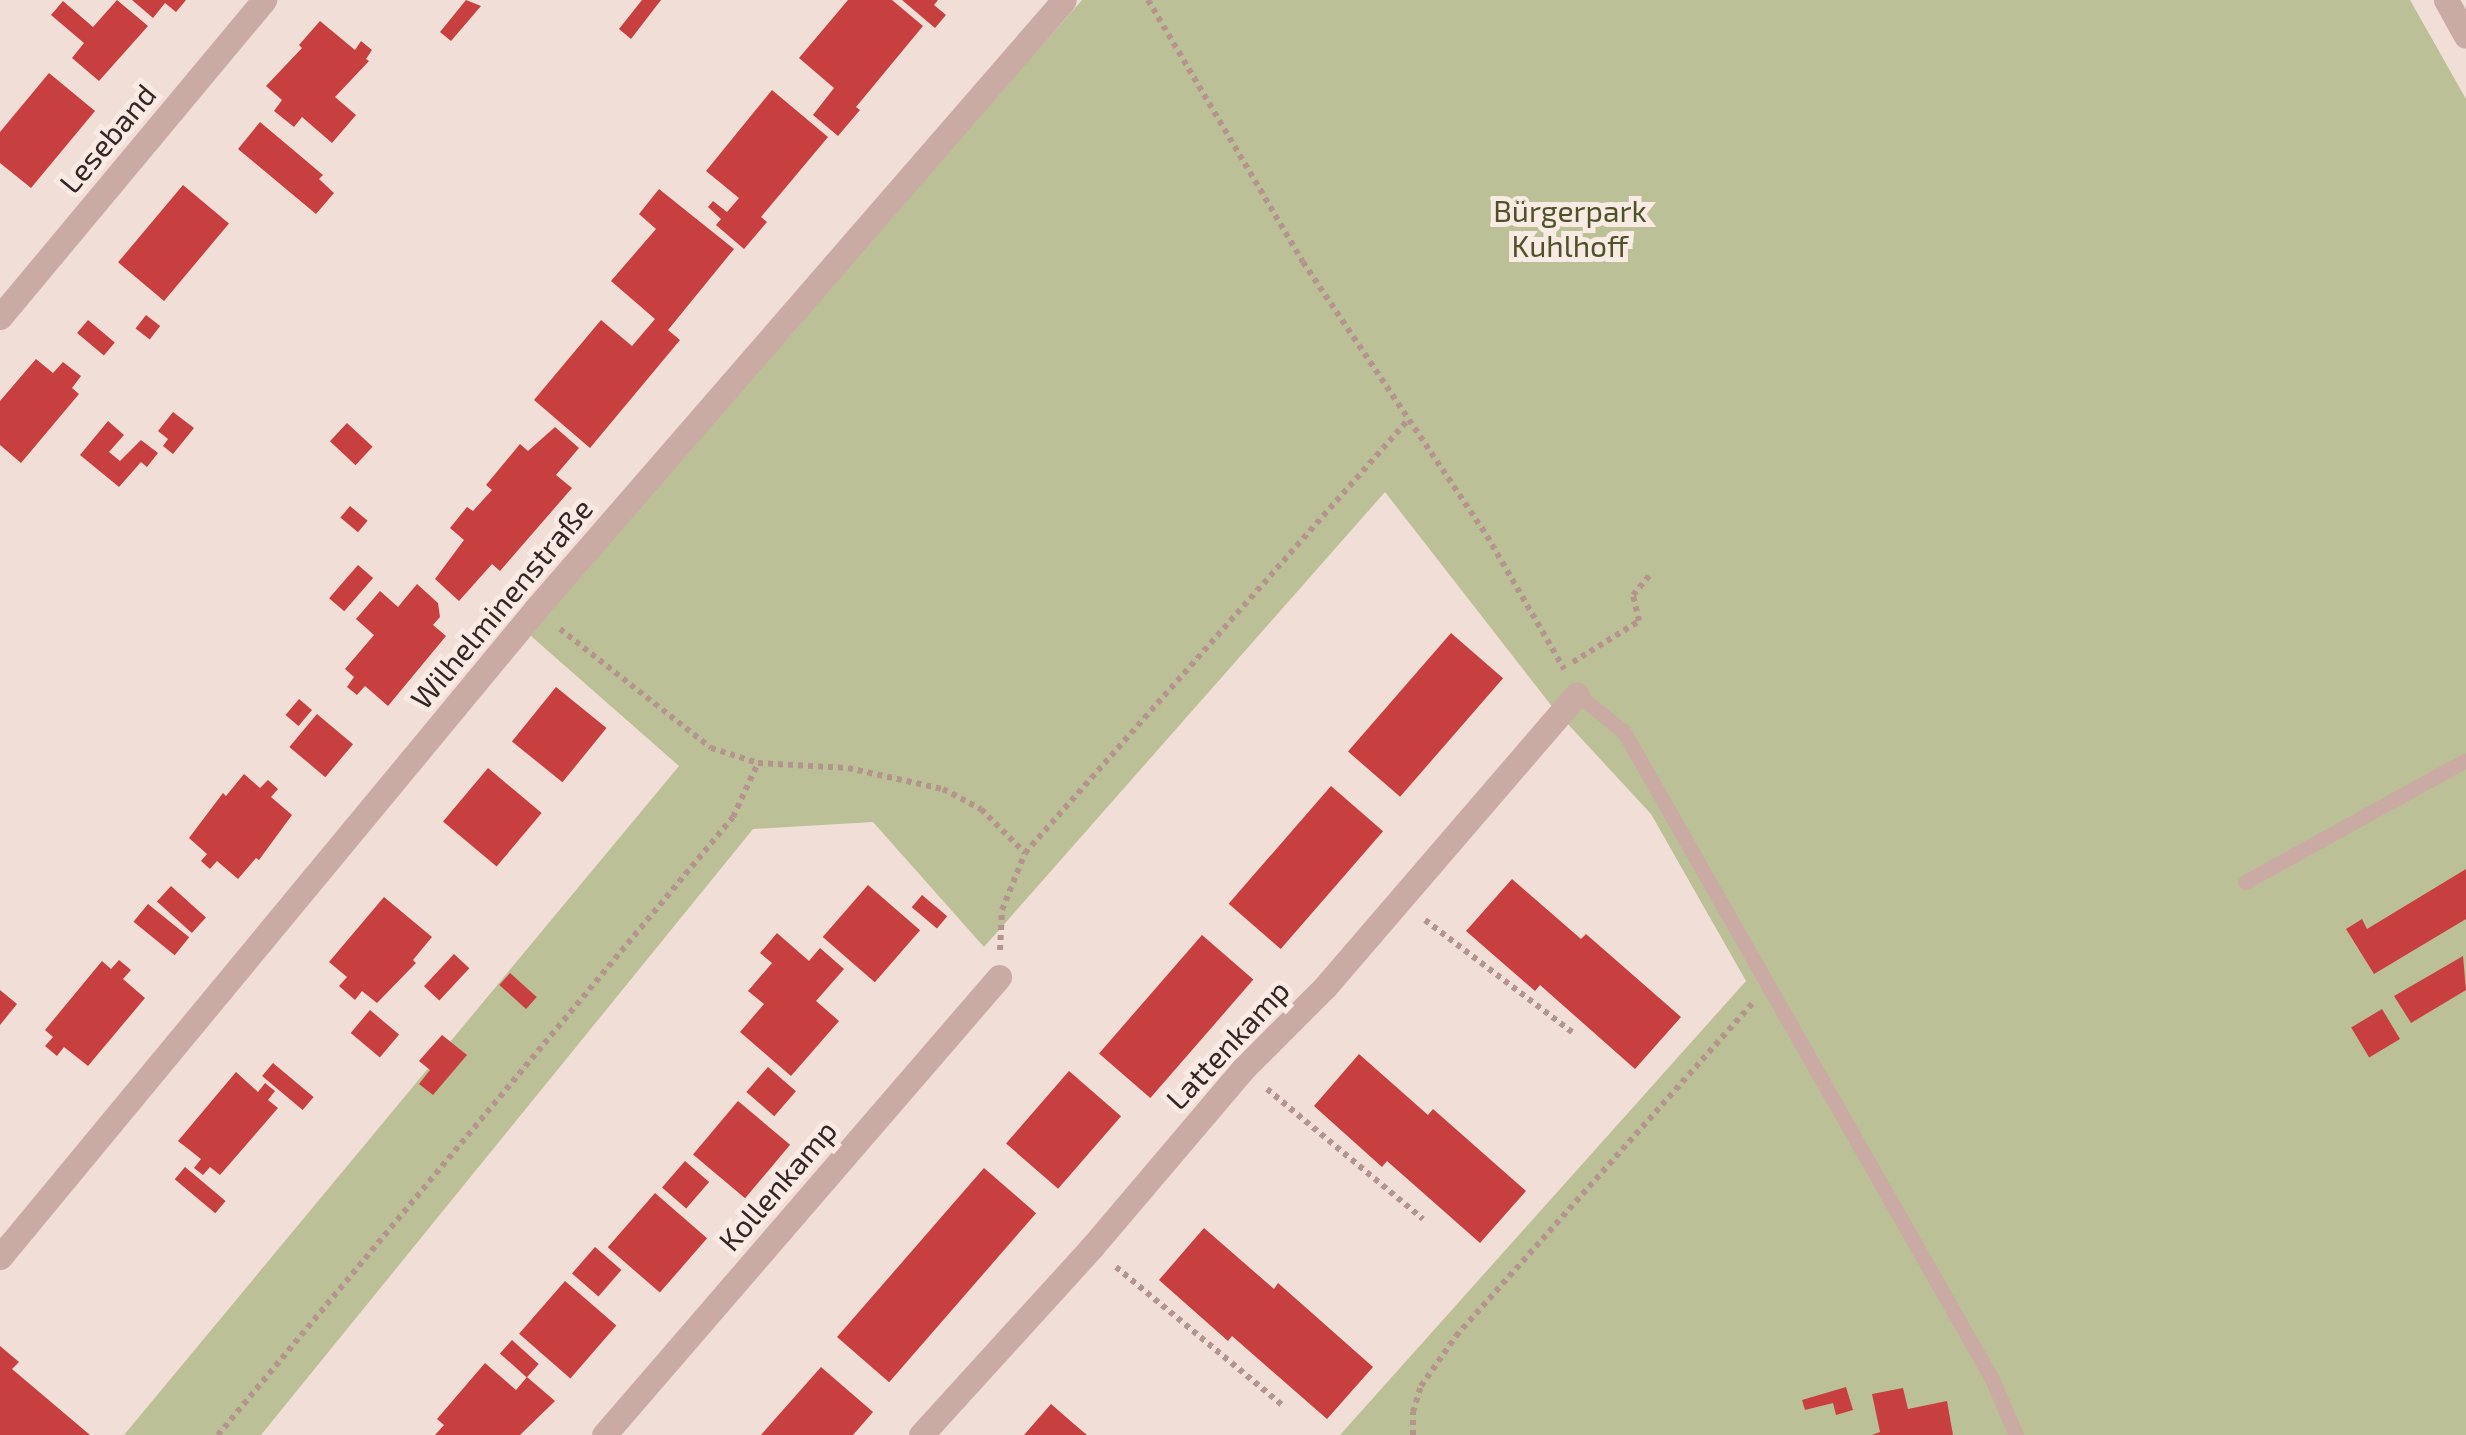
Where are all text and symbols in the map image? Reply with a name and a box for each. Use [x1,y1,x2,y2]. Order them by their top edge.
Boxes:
street label: Leseband [51,76,163,200]
park label: Bürgerpark Kuhlhoff [1493,192,1647,262]
street label: Wilhelminenstraße [403,491,599,715]
street label: Lattenkamp [1158,972,1296,1116]
street label: Kollenkamp [711,1112,843,1258]

